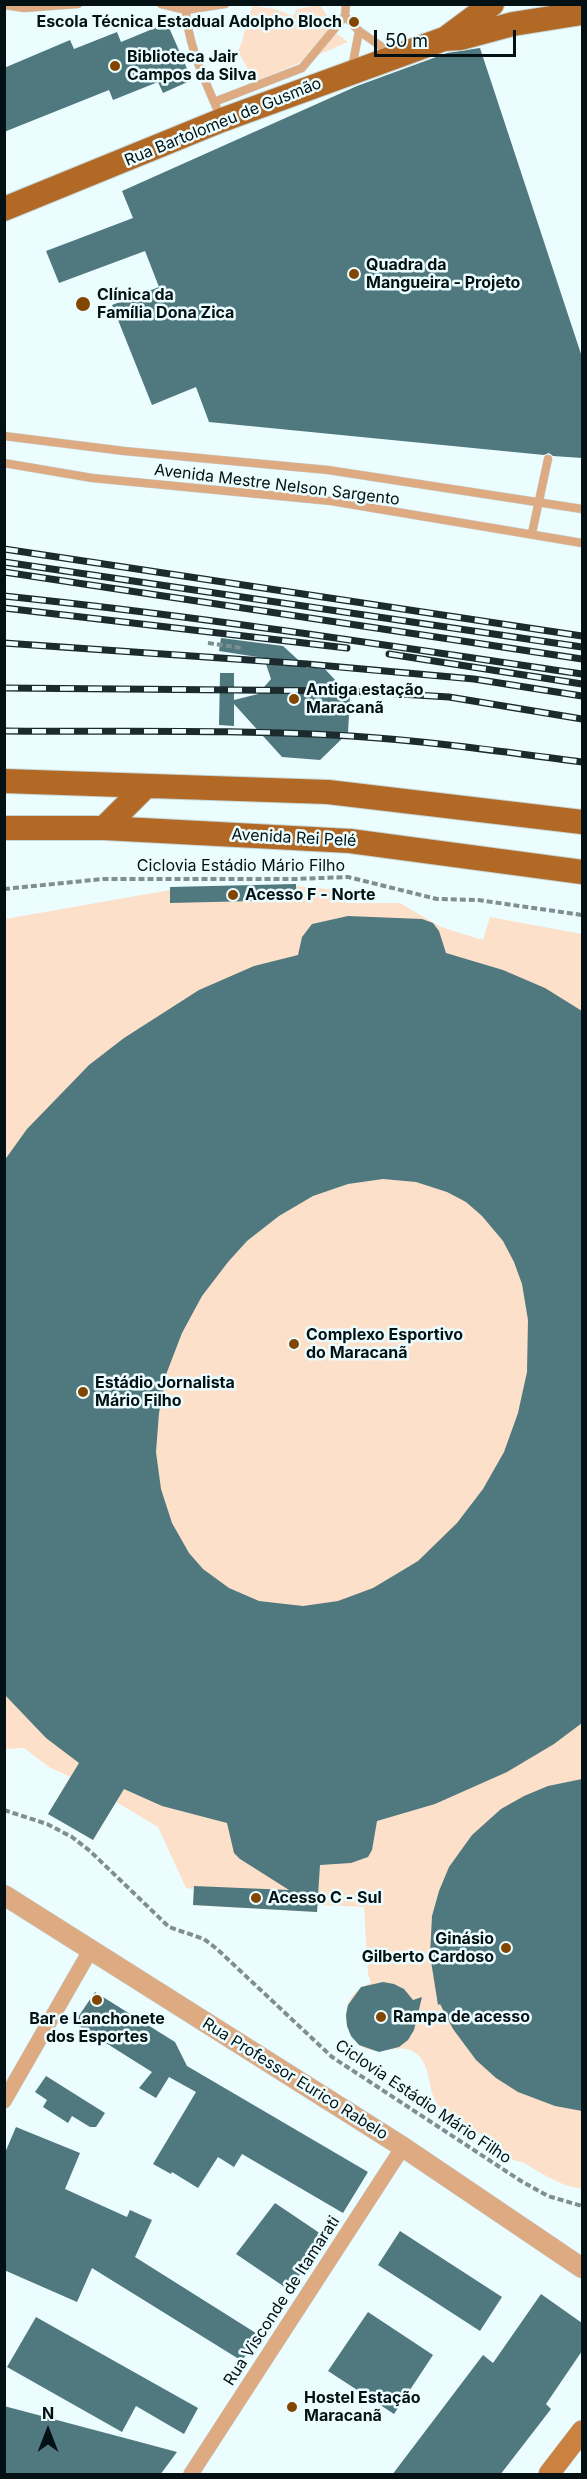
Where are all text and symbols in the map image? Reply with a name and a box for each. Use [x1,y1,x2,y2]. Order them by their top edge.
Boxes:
place label: Escola Técnica Estadual Adolpho Bloch [36,12,342,32]
marker: Escola Técnica Estadual Adolpho Bloch [347,15,361,29]
scale bar [377,18,520,56]
text: 50 m [385,30,428,51]
place label: Biblioteca Jair Campos da Silva [127,47,257,85]
marker: Biblioteca Jair Campos da Silva [108,59,122,73]
street label: Rua Bartolomeu de Gusmão [122,74,324,170]
place label: Quadra da Mangueira - Projeto [366,255,520,293]
marker: Quadra da Mangueira - Projeto [347,267,361,281]
place label: Clínica da Família Dona Zica [97,285,234,323]
marker: Clínica da Família Dona Zica [74,295,92,313]
street label: Avenida Mestre Nelson Sargento [153,460,401,510]
place label: Antiga estação Maracanã [306,680,424,718]
marker: Antiga estação Maracanã [287,692,301,706]
street label: Avenida Rei Pelé [231,825,357,851]
street label: Ciclovia Estádio Mário Filho [137,856,345,876]
place label: Acesso F - Norte [245,885,376,905]
marker: Acesso F - Norte [226,888,240,902]
place label: Complexo Esportivo do Maracanã [306,1325,463,1363]
marker: Complexo Esportivo do Maracanã [287,1337,301,1351]
place label: Estádio Jornalista Mário Filho [95,1373,235,1411]
marker: Estádio Jornalista Mário Filho [76,1385,90,1399]
place label: Acesso C - Sul [268,1888,382,1908]
marker: Acesso C - Sul [249,1891,263,1905]
place label: Ginásio Gilberto Cardoso [362,1929,494,1967]
marker: Ginásio Gilberto Cardoso [499,1941,513,1955]
marker: Bar e Lanchonete dos Esportes [90,1993,104,2007]
place label: Rampa de acesso [393,2007,530,2027]
place label: Bar e Lanchonete dos Esportes [29,2009,165,2047]
marker: Rampa de acesso [374,2010,388,2024]
street label: Rua Professor Eurico Rabelo [199,2014,391,2144]
street label: Ciclovia Estádio Mário Filho [331,2036,515,2168]
street label: Rua Visconde de Itamarati [220,2213,344,2389]
place label: Hostel Estação Maracanã [304,2388,421,2426]
marker: Hostel Estação Maracanã [285,2400,299,2414]
north arrow [18,2401,78,2461]
text: N [42,2403,54,2423]

